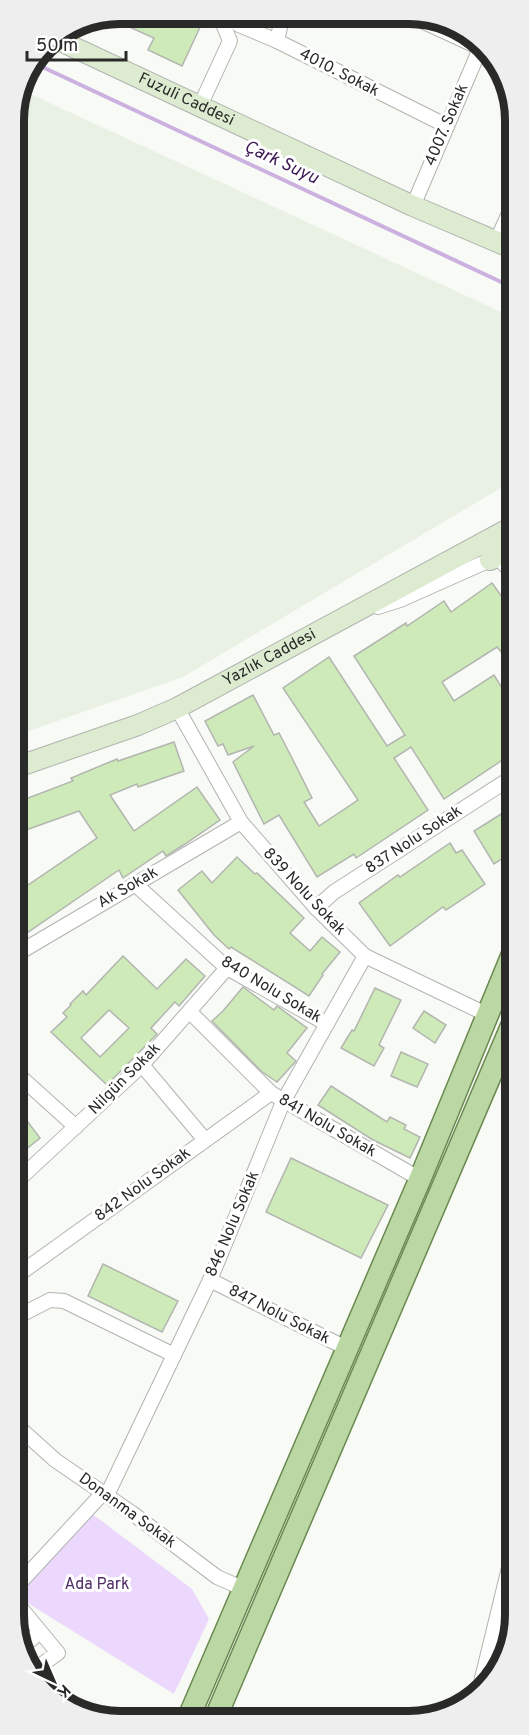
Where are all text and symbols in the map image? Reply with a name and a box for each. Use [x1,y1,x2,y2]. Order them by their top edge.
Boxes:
scale bar [27,24,126,62]
text: 50 m [36,35,78,58]
street label: 4010. Sokak [296,44,382,102]
street label: Fuzuli Caddesi [135,69,237,131]
street label: 4007. Sokak [421,81,473,169]
water label: Çark Suyu [240,136,322,190]
street label: Yazlık Caddesi [219,625,320,691]
street label: 837 Nolu Sokak [362,801,466,879]
street label: 839 Nolu Sokak [258,844,350,940]
street label: Ak Sokak [94,863,162,913]
street label: 840 Nolu Sokak [217,952,325,1028]
street label: Nilgün Sokak [85,1039,165,1119]
street label: 841 Nolu Sokak [274,1090,380,1162]
street label: 842 Nolu Sokak [91,1143,195,1227]
street label: 846 Nolu Sokak [202,1168,264,1280]
street label: 847 Nolu Sokak [225,1281,333,1349]
street label: Donanma Sokak [74,1469,180,1553]
park label: Ada Park [65,1575,129,1595]
north arrow [24,1651,84,1711]
text: K [52,1679,74,1701]

